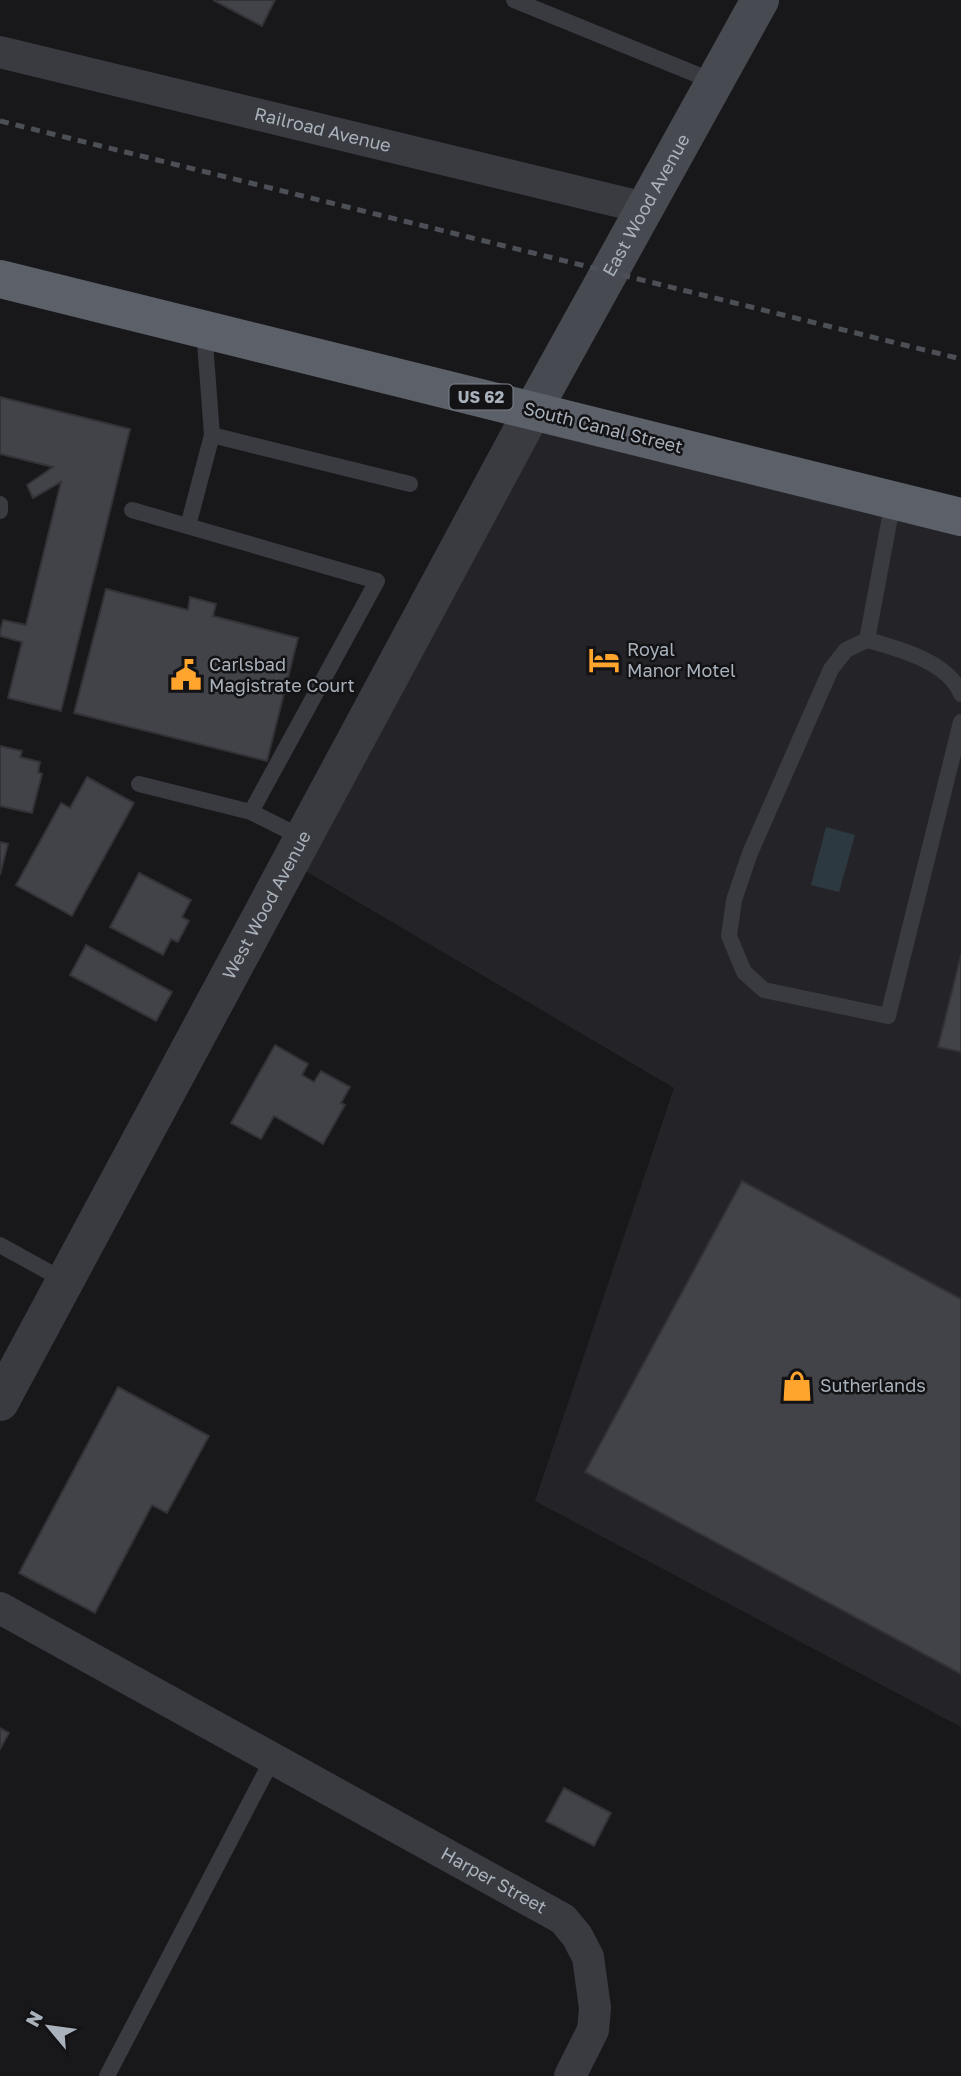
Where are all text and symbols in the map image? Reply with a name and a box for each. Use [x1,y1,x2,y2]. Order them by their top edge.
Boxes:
street label: Railroad Avenue [252,102,393,156]
street label: East Wood Avenue [597,130,694,280]
road number: US 62 [449,384,512,410]
street label: South Canal Street [521,397,685,457]
place label: Royal Manor Motel [627,638,736,681]
hotel icon: Royal Manor Motel [587,643,621,677]
place label: Carlsbad Magistrate Court [209,653,355,696]
public building icon: Carlsbad Magistrate Court [169,658,203,692]
street label: West Wood Avenue [217,827,315,983]
shop icon: Sutherlands [780,1369,814,1403]
place label: Sutherlands [820,1374,926,1396]
street label: Harper Street [438,1842,551,1918]
north arrow [14,1992,84,2062]
text: N [20,2007,47,2030]

